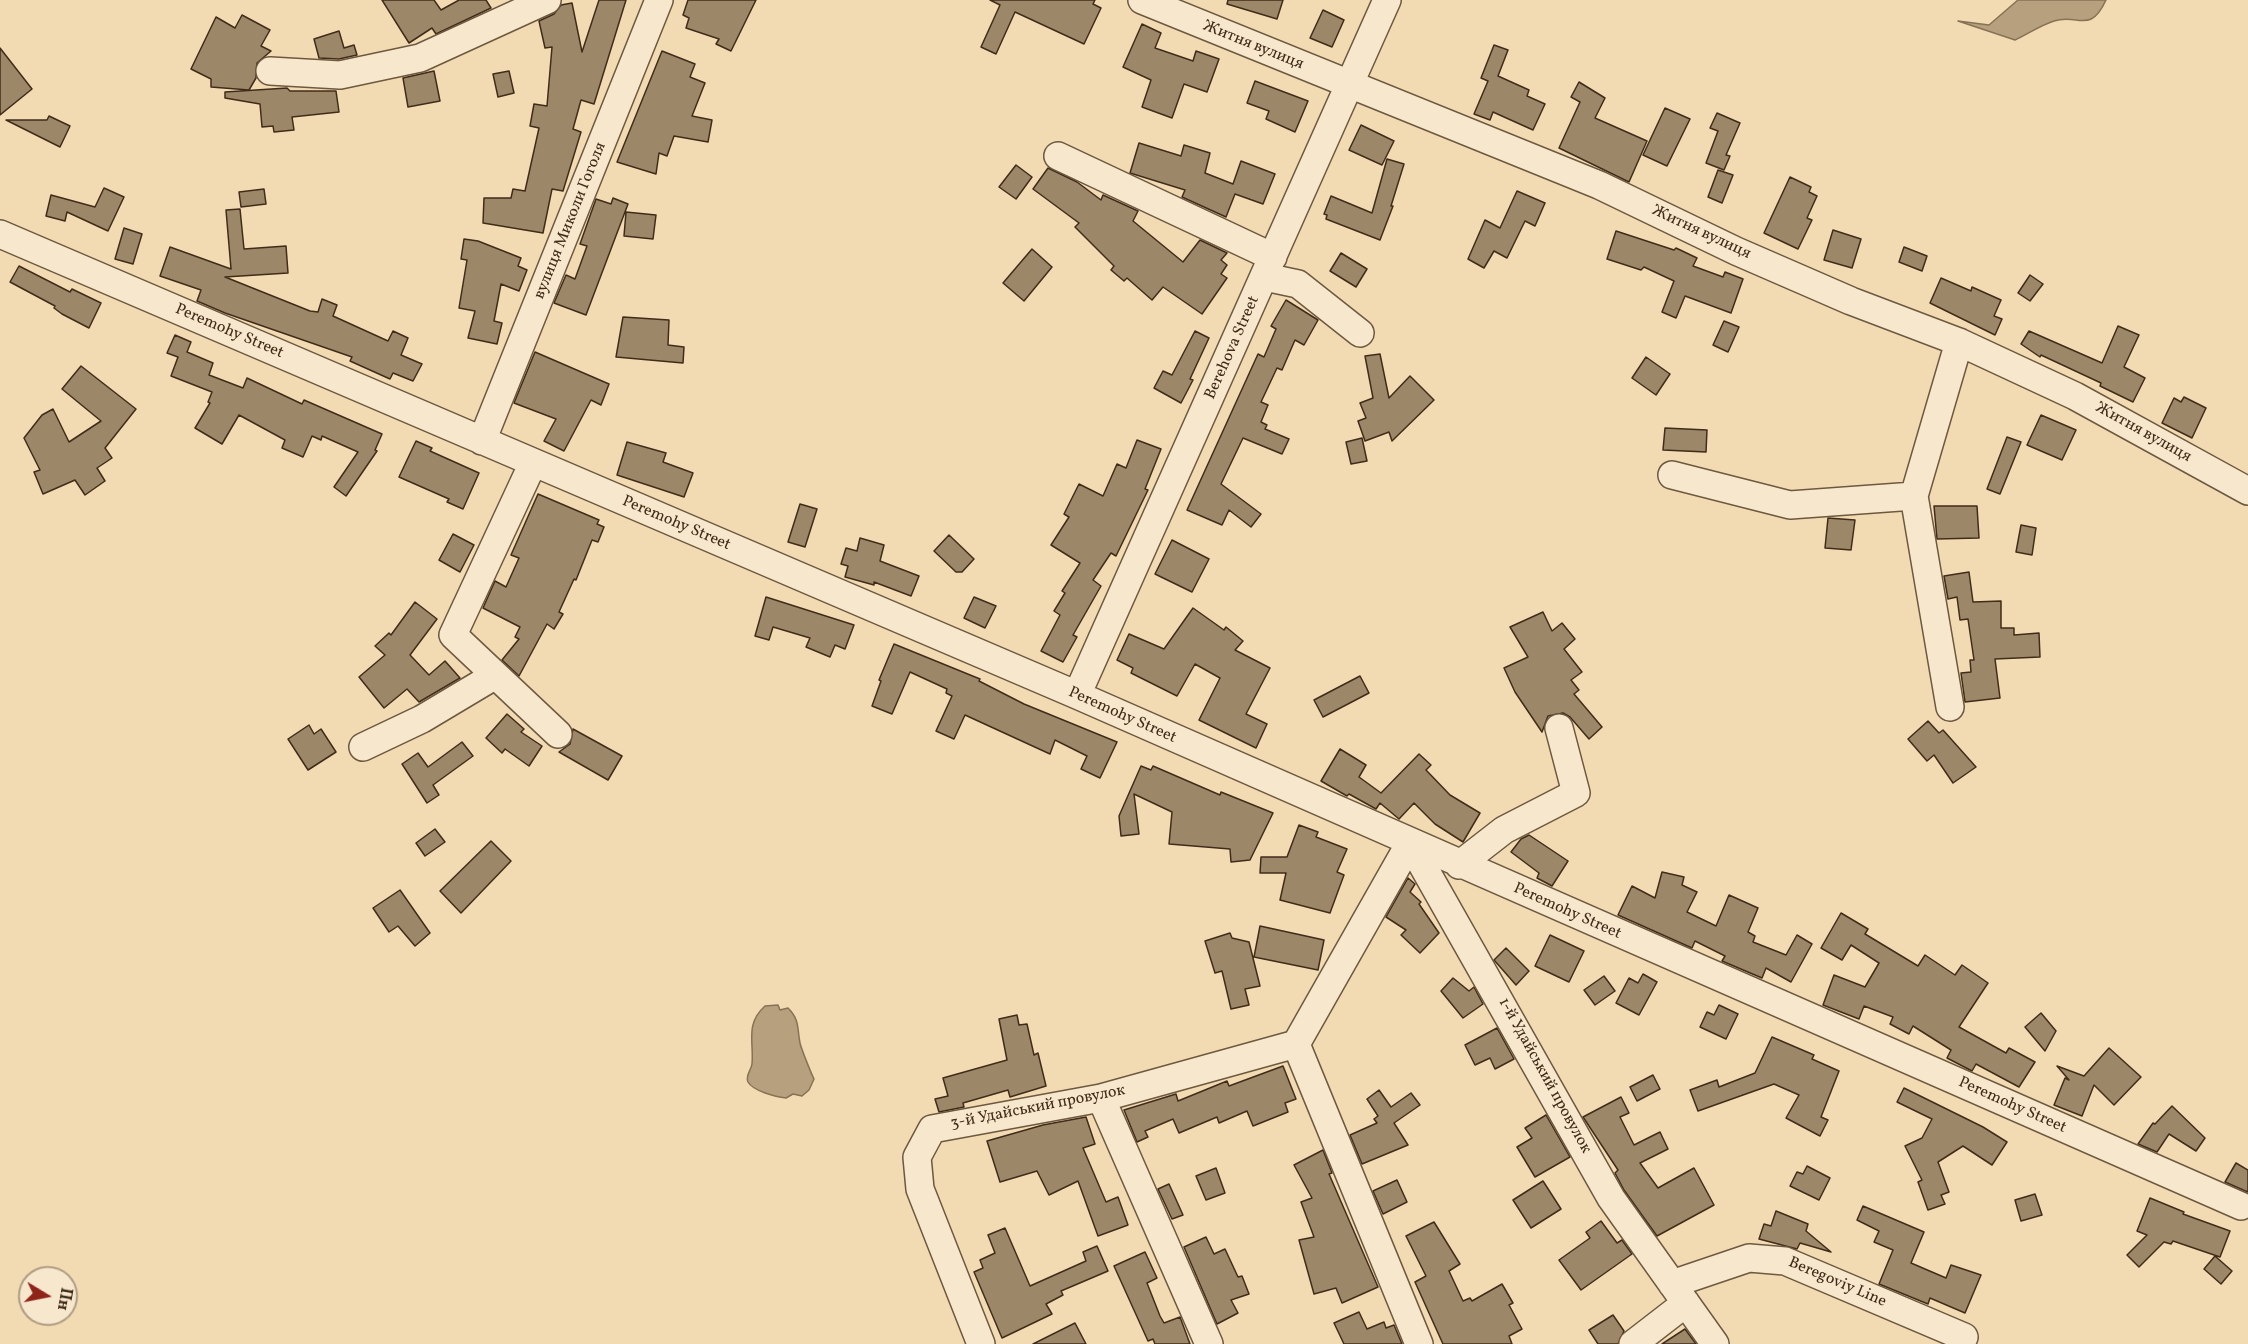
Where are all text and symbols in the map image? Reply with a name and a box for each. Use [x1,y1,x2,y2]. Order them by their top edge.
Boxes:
street label: Житня вулиця [1200,17,1306,75]
street label: вулиця Миколи Гоголя [531,140,611,302]
street label: Житня вулиця [1649,202,1753,264]
street label: Berehova Street [1202,293,1264,403]
street label: Peremohy Street [172,300,286,364]
street label: Житня вулиця [2092,399,2194,467]
street label: Peremohy Street [619,492,733,556]
street label: Peremohy Street [1065,684,1179,748]
street label: Peremohy Street [1510,880,1624,944]
street label: 1-й Удайський провулок [1493,995,1595,1157]
street label: Peremohy Street [1955,1074,2069,1138]
street label: 3-й Удайський провулок [949,1082,1127,1134]
street label: Beregoviy Line [1785,1254,1889,1312]
north arrow [18,1266,78,1326]
text: Пн [51,1286,77,1312]

